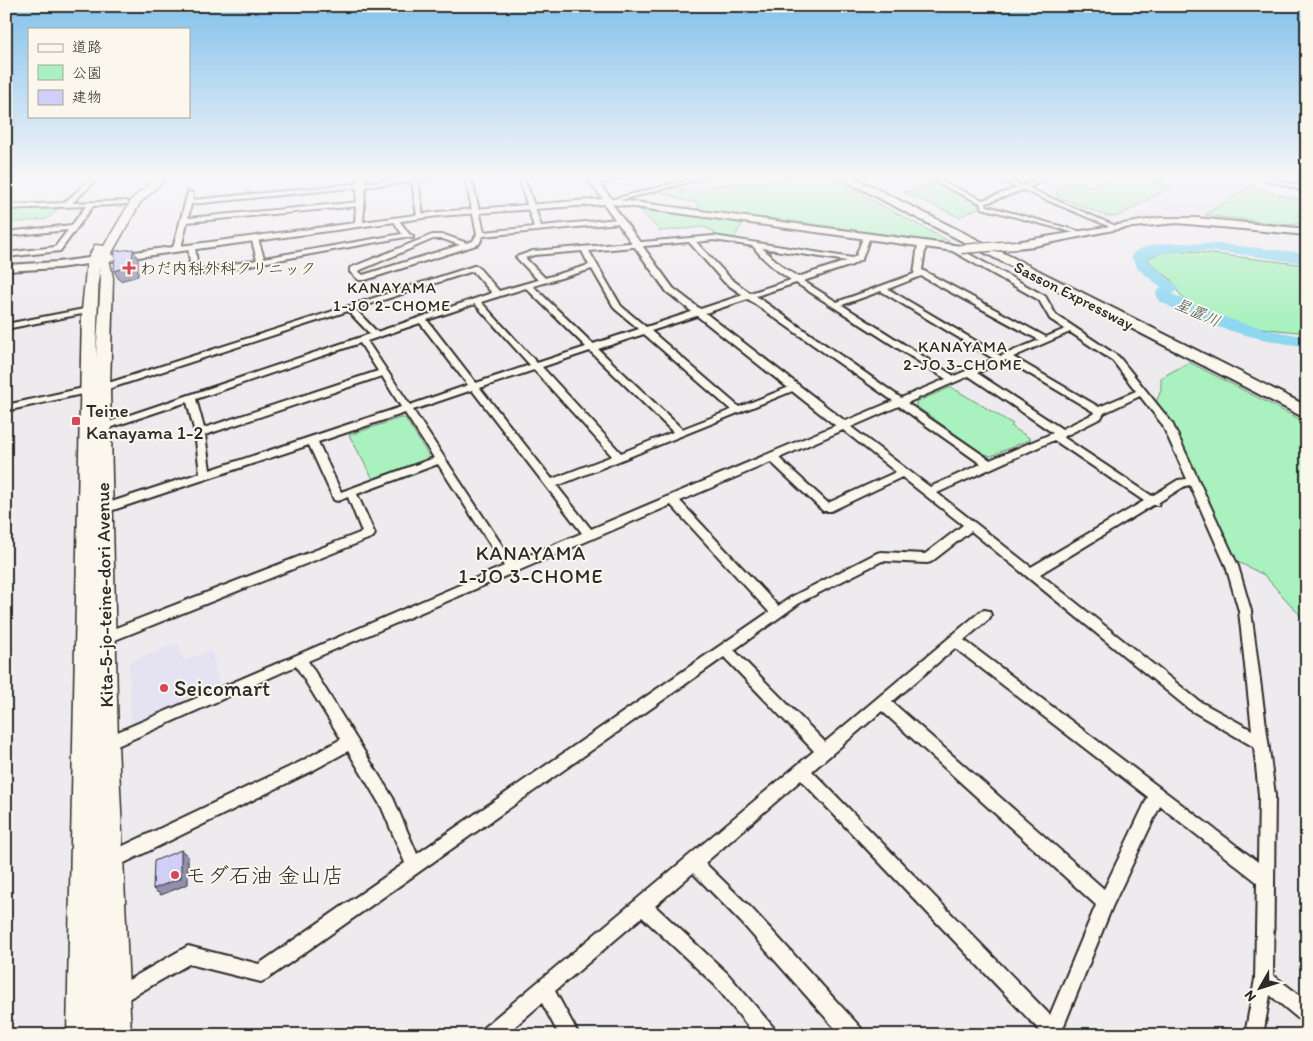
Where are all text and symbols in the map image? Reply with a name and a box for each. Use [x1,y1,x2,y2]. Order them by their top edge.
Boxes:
legend [28,28,190,118]
text: 道路 [72,38,102,56]
text: 公園 [72,64,102,82]
text: 建物 [72,88,102,106]
street label: Sasson Expressway [1011,257,1137,334]
place label: わだ内科外科クリニック [140,259,316,278]
marker: わだ内科外科クリニック [122,261,136,275]
district label: KANAYAMA 1-JO 2-CHOME [333,278,451,315]
water label: 星置川 [1172,294,1224,331]
district label: KANAYAMA 2-JO 3-CHOME [903,337,1023,374]
place label: Teine Kanayama 1-2 [86,399,204,444]
marker: Teine Kanayama 1-2 [70,415,82,427]
street label: Kita-5-jo-teine-dori Avenue [91,482,118,708]
district label: KANAYAMA 1-JO 3-CHOME [459,541,603,588]
place label: Seicomart [174,675,270,702]
marker: Seicomart [158,682,170,694]
place label: モダ石油 金山店 [185,862,344,889]
marker: モダ石油 金山店 [169,869,181,881]
north arrow [1236,964,1286,1014]
text: N [1241,987,1260,1005]

